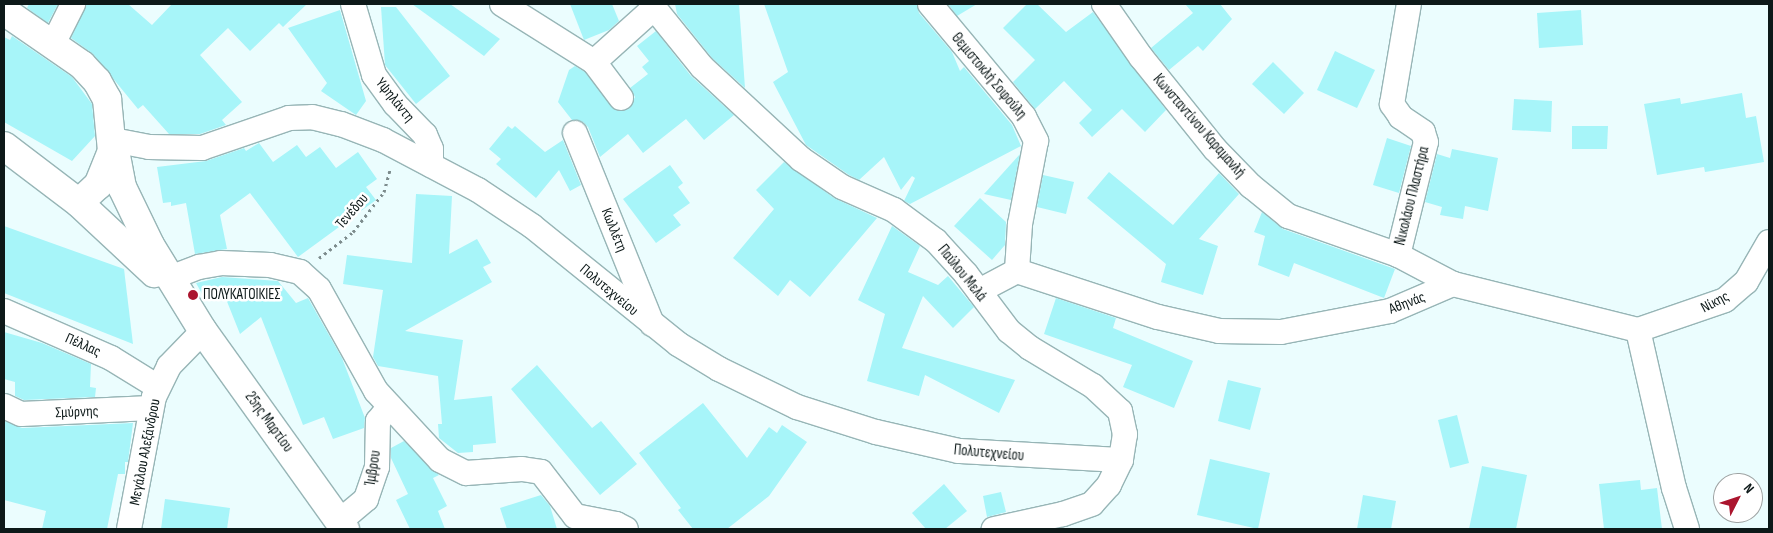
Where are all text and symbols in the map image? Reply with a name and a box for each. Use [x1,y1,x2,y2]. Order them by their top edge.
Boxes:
street label: Θεμιστοκλή Σοφούλη [948,29,1030,123]
street label: Κωνσταντίνου Καραμανλή [1149,70,1249,182]
street label: Υψηλάντη [372,74,418,126]
street label: Νικολάου Πλαστήρα [1391,145,1433,247]
street label: Τενέδου [332,190,372,232]
street label: Κωλλέτη [597,206,631,254]
street label: Παύλου Μελά [934,241,990,305]
street label: Πολυτεχνείου [576,260,642,320]
place label: ΠΟΛΥΚΑΤΟΙΚΙΕΣ [203,286,280,304]
street label: Νίκης [1698,287,1732,317]
street label: Αθηνάς [1386,288,1428,318]
marker: ΠΟΛΥΚΑΤΟΙΚΙΕΣ [187,289,199,301]
street label: Πέλλας [62,329,104,361]
street label: 25ης Μαρτίου [241,388,297,456]
street label: Μεγάλου Αλεξάνδρου [126,397,164,507]
street label: Σμύρνης [55,402,99,422]
street label: Πολυτεχνείου [953,441,1025,465]
street label: Ίμβρου [361,449,385,487]
north arrow [1713,473,1763,523]
text: N [1740,480,1758,497]

